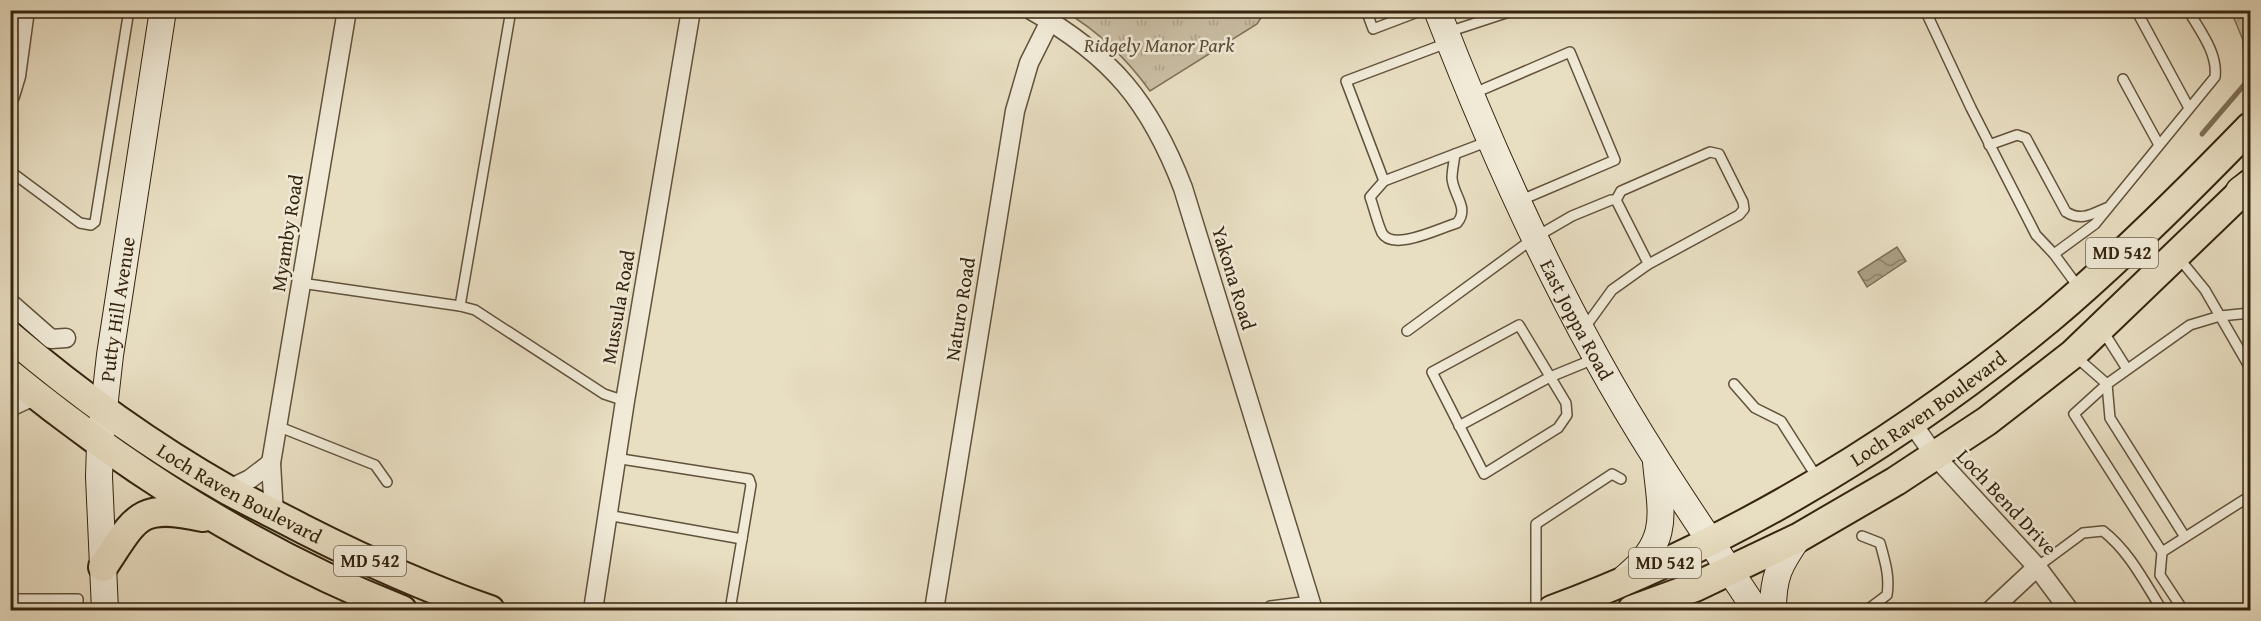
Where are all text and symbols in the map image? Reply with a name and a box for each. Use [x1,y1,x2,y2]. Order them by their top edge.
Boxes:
park label: Ridgely Manor Park [1083,30,1235,59]
street label: Myamby Road [263,172,310,294]
street label: Yakona Road [1205,222,1264,334]
street label: Putty Hill Avenue [92,235,142,383]
road number: MD 542 [2086,238,2158,268]
street label: Mussula Road [593,247,642,366]
street label: East Joppa Road [1533,254,1621,386]
street label: Naturo Road [937,255,982,363]
street label: Loch Raven Boulevard [1844,343,2012,473]
street label: Loch Raven Boulevard [152,436,327,550]
street label: Loch Bend Drive [1950,442,2064,561]
road number: MD 542 [334,546,406,576]
road number: MD 542 [1629,548,1701,578]

